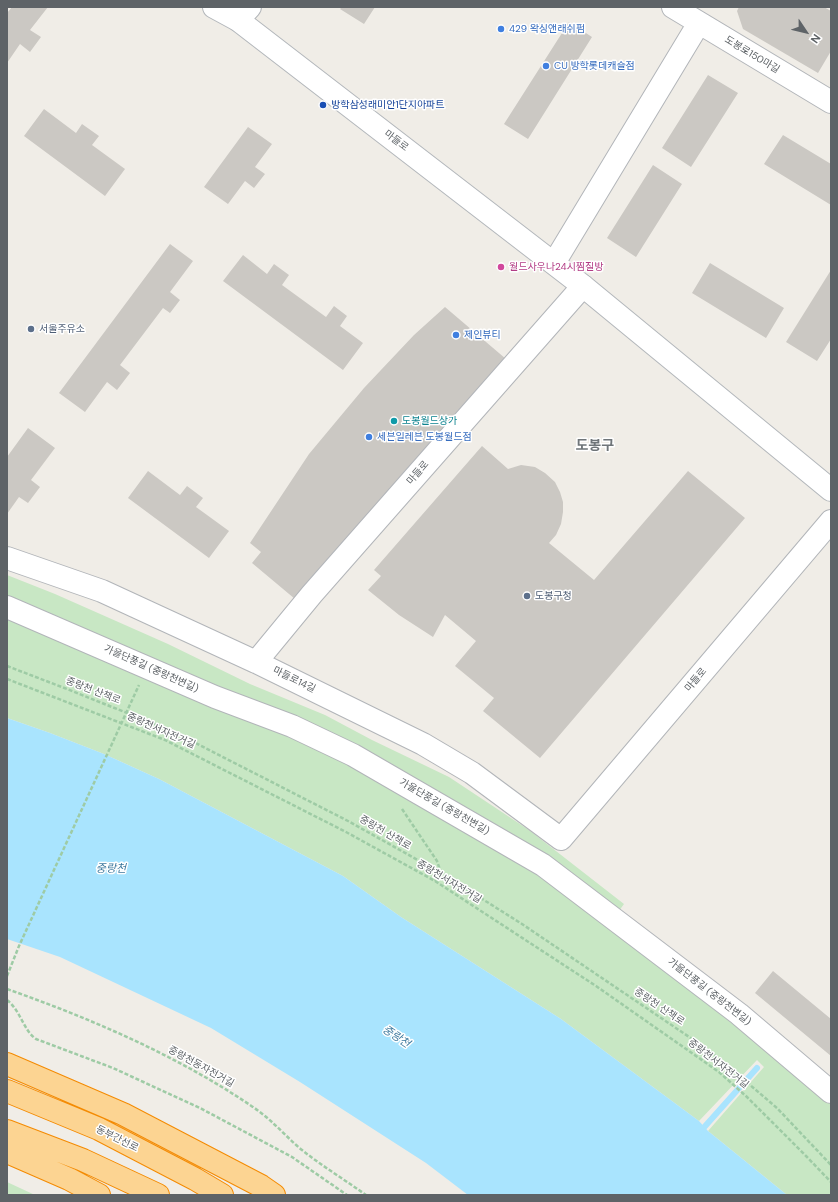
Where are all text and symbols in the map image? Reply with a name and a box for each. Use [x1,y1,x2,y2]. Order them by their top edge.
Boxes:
north arrow [786,12,826,52]
place label: 429 왁싱앤래쉬펌 [509,23,585,35]
marker: 429 왁싱앤래쉬펌 [496,24,506,34]
text: N [808,32,824,46]
street label: 도봉로150마길 [722,34,782,76]
place label: CU 방학롯데캐슬점 [554,60,635,72]
marker: CU 방학롯데캐슬점 [541,61,551,71]
place label: 방학삼성래미안1단지아파트 [331,99,445,111]
marker: 방학삼성래미안1단지아파트 [318,100,328,110]
street label: 마들로 [381,128,411,154]
place label: 월드사우나24시찜질방 [509,261,603,273]
marker: 월드사우나24시찜질방 [496,262,506,272]
place label: 서울주유소 [39,323,85,335]
marker: 서울주유소 [26,324,36,334]
place label: 제인뷰티 [464,329,501,341]
marker: 제인뷰티 [451,330,461,340]
place label: 도봉월드상가 [402,415,457,427]
marker: 도봉월드상가 [389,416,399,426]
place label: 세븐일레븐 도봉월드점 [377,431,472,443]
marker: 세븐일레븐 도봉월드점 [364,432,374,442]
district label: 도봉구 [576,438,614,454]
street label: 마들로 [404,459,432,487]
place label: 도봉구청 [535,590,572,602]
marker: 도봉구청 [522,591,532,601]
street label: 가을단풍길 (중랑천변길) [102,643,200,695]
street label: 마들로14길 [271,665,317,695]
street label: 마들로 [683,666,709,694]
street label: 중랑천 산책로 [64,675,122,707]
street label: 중랑천서자전거길 [125,711,197,751]
street label: 가을단풍길 (중랑천변길) [397,776,491,838]
street label: 중랑천 산책로 [357,813,413,853]
street label: 중랑천서자전거길 [414,858,484,906]
water label: 중랑천 [96,862,126,876]
street label: 가을단풍길 (중랑천변길) [665,956,753,1028]
street label: 중랑천 산책로 [632,986,686,1028]
water label: 중랑천 [380,1023,412,1051]
street label: 중랑천서자전거길 [685,1037,751,1091]
street label: 중랑천동자전거길 [166,1044,236,1090]
street label: 동부간선로 [94,1124,140,1154]

